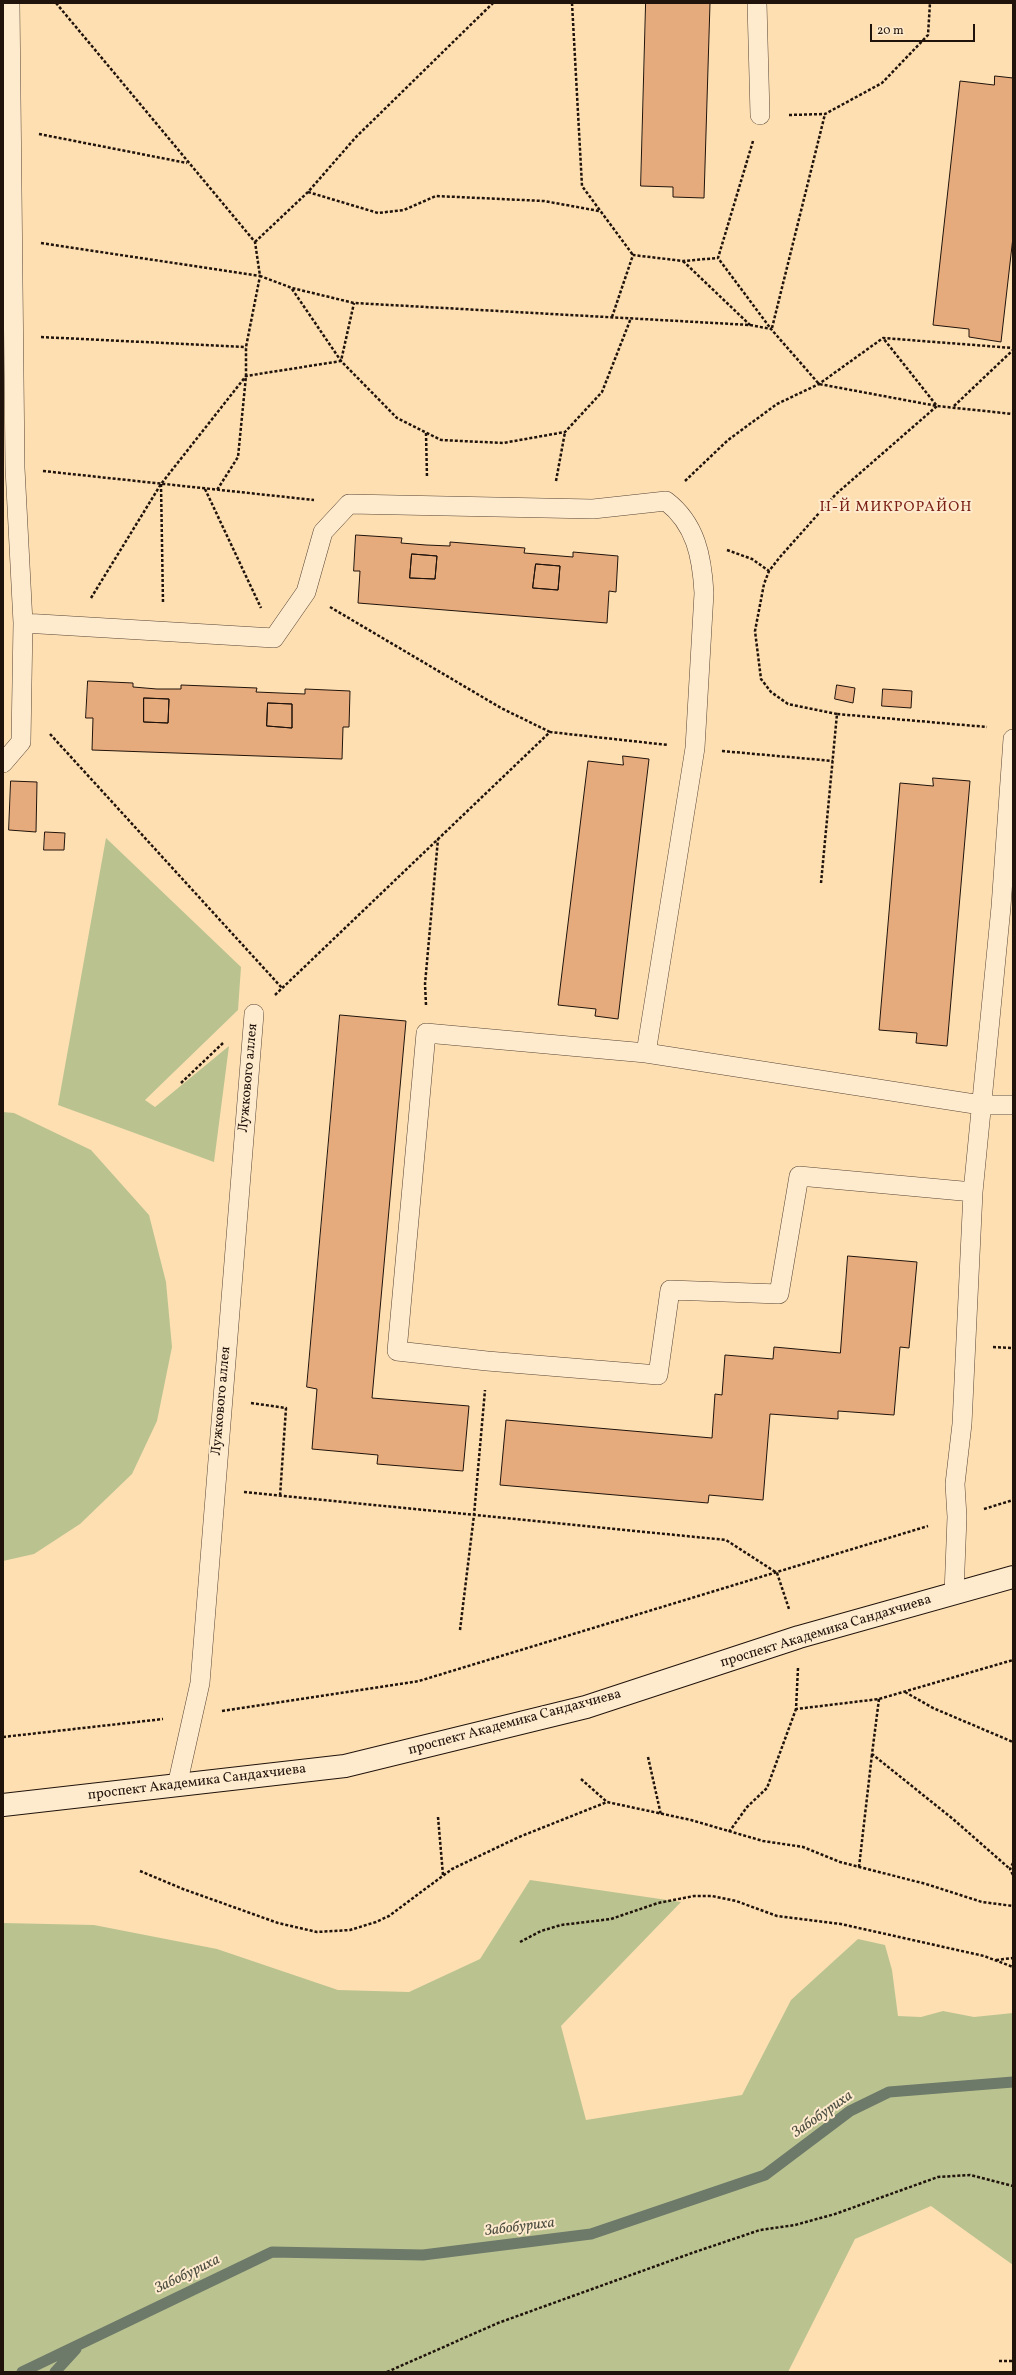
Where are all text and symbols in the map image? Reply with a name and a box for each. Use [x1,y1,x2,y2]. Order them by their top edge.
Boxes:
scale bar [872,16,977,42]
text: 20 m [877,23,904,39]
district label: II-Й МИКРОРАЙОН [820,499,972,517]
street label: Лужкового аллея [236,1023,262,1133]
street label: Лужкового аллея [209,1346,235,1456]
street label: проспект Академика Сандахчиева [718,1592,934,1672]
street label: проспект Академика Сандахчиева [407,1686,623,1760]
street label: проспект Академика Сандахчиева [87,1761,307,1805]
water label: Забобуриха [789,2088,857,2142]
water label: Забобуриха [484,2215,556,2241]
water label: Забобуриха [153,2252,223,2298]

